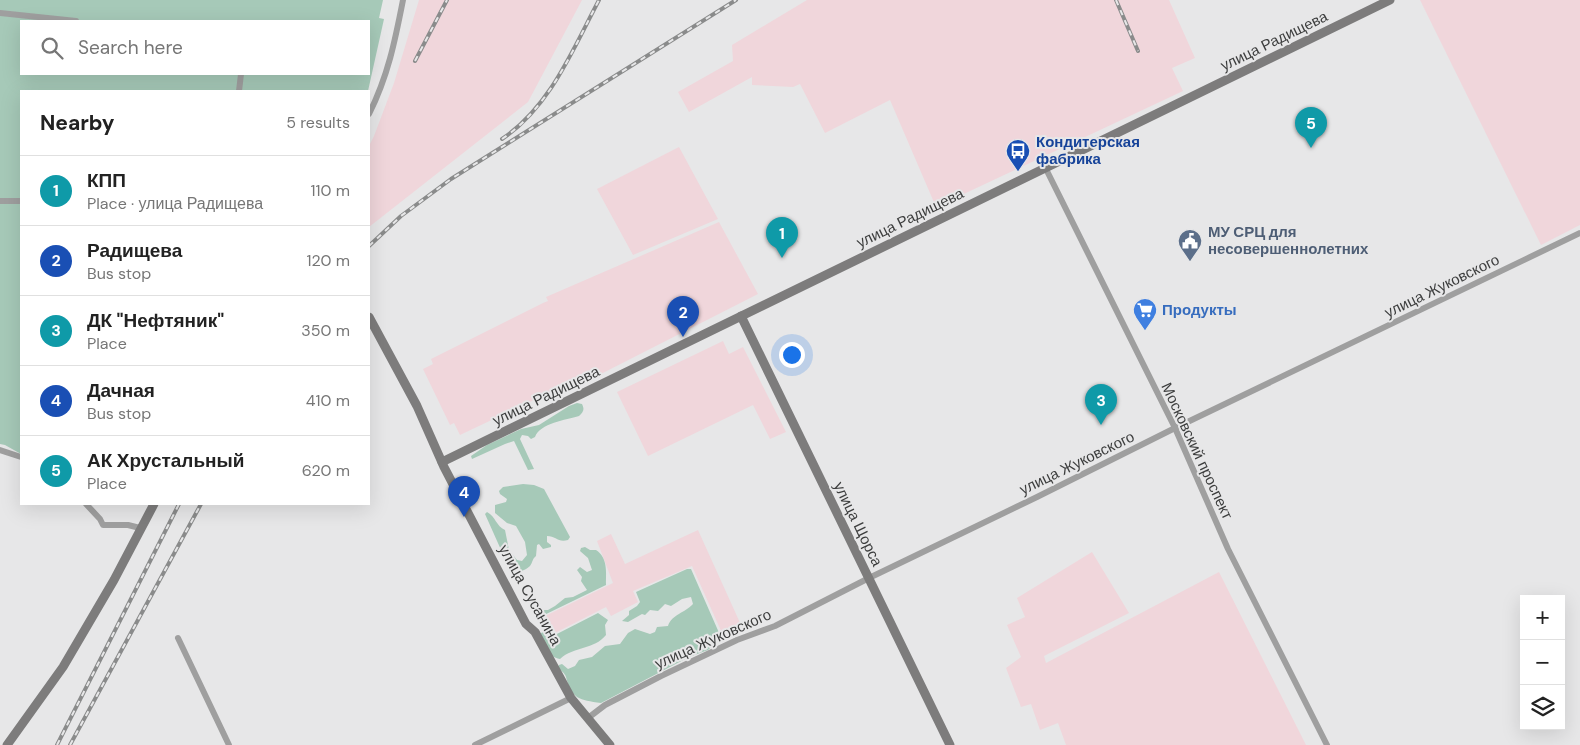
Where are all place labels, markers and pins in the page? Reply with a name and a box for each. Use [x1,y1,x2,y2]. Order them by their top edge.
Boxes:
pin: 5 [1295,107,1327,148]
place label: Кондитерская фабрика [1036,132,1140,169]
bus stop icon: Кондитерская фабрика [1005,138,1031,172]
pin: 1 [766,217,798,258]
place label: МУ СРЦ для несовершеннолетних [1208,222,1369,259]
public building icon: МУ СРЦ для несовершеннолетних [1177,228,1203,262]
pin: 2 [667,296,699,337]
supermarket icon: Продукты [1132,297,1158,331]
place label: Продукты [1162,300,1237,320]
pin: 3 [1085,384,1117,425]
pin: 4 [448,476,480,517]

